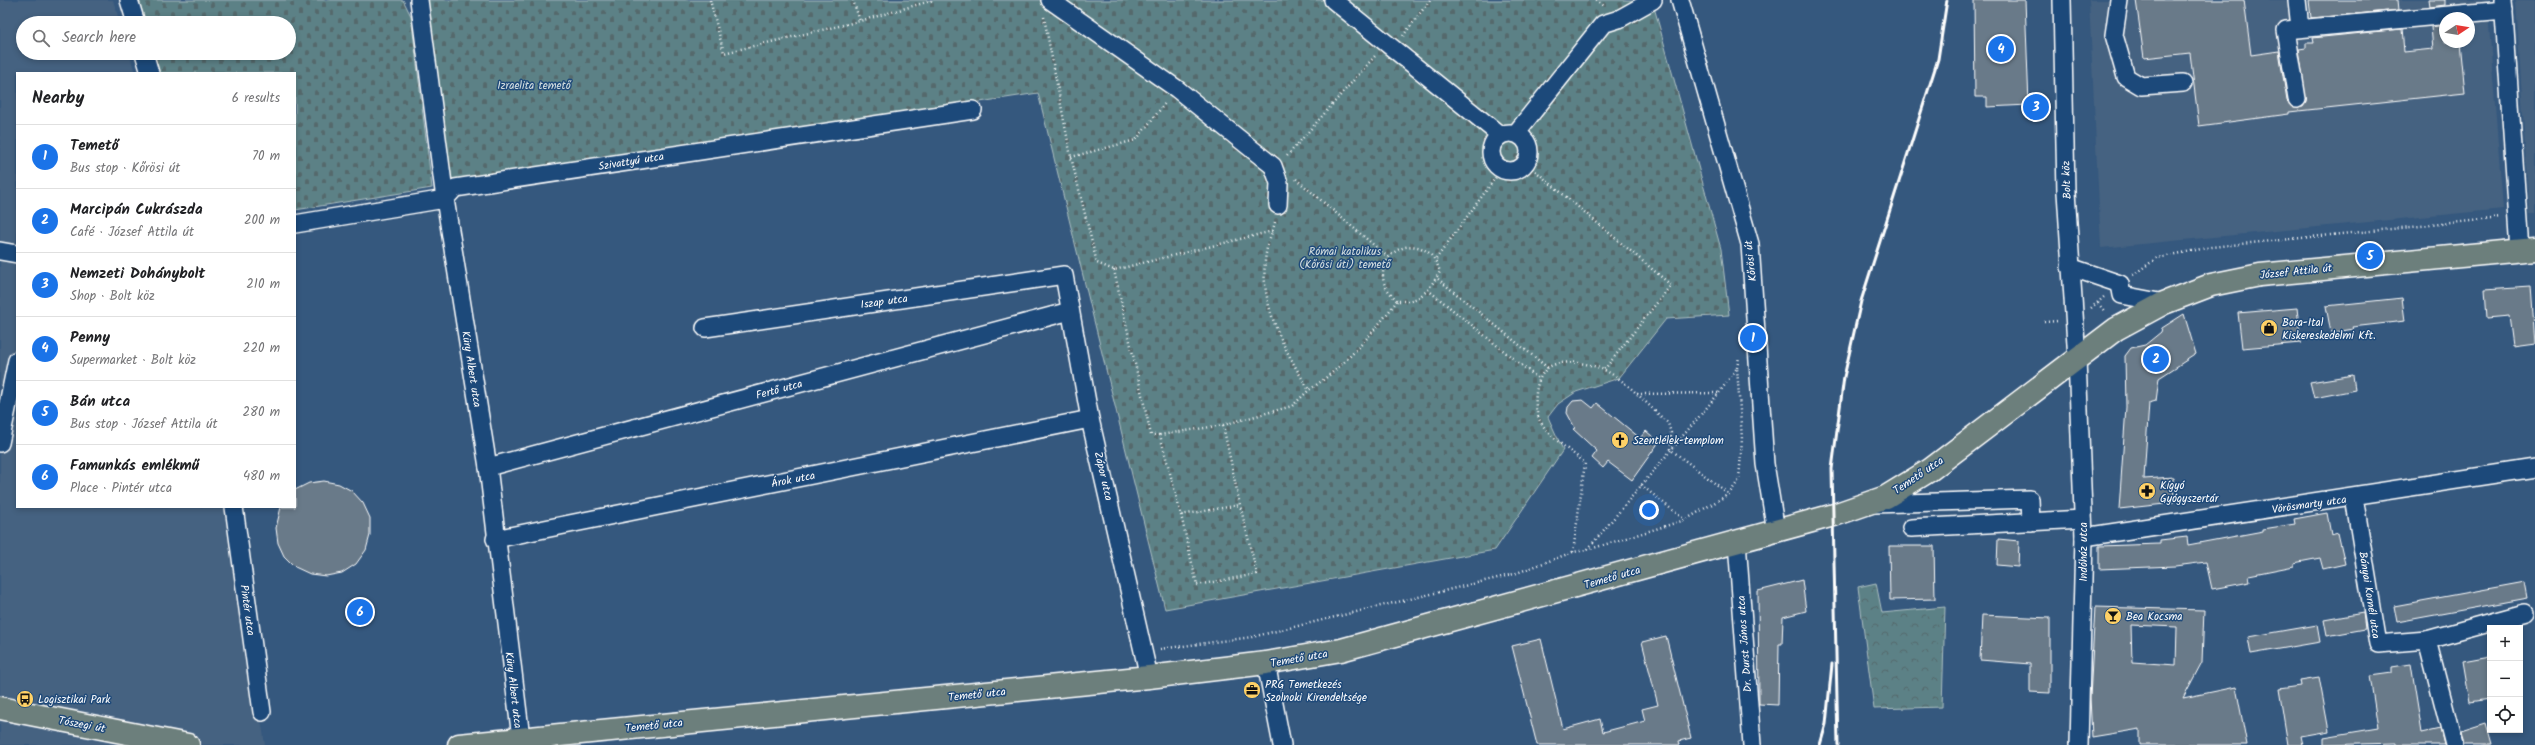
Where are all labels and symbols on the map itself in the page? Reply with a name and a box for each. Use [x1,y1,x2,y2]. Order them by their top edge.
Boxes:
north arrow [2439,12,2475,48]
pin: 4 [1988,34,2014,64]
park label: Izraelita temető [497,77,572,95]
pin: 3 [2023,92,2049,122]
street label: Szivattyú utca [597,148,665,176]
street label: Bolt köz [2057,160,2077,199]
street label: Kőrösi út [1740,239,1762,282]
pin: 5 [2357,241,2383,271]
park label: Római katolikus (Kőrösi úti) temető [1299,243,1392,274]
street label: József Attila út [2259,259,2334,285]
street label: Iszap utca [859,290,909,314]
place label: Bora-Ital Kiskereskedelmi Kft. [2282,314,2376,345]
shop icon: Bora-Ital Kiskereskedelmi Kft. [2259,318,2279,338]
pin: 1 [1740,323,1766,353]
street label: Küry Albert utca [456,330,486,409]
pin: 2 [2143,344,2169,374]
street label: Fertő utca [754,375,805,405]
church icon: Szentlélek-templom [1610,430,1630,450]
place label: Szentlélek-templom [1633,432,1724,450]
street label: Zápor utca [1089,450,1117,503]
street label: Temető utca [1890,452,1948,499]
street label: Árok utca [770,467,817,493]
place label: Kígyó Gyógyszertár [2160,477,2220,508]
pharmacy icon: Kígyó Gyógyszertár [2137,481,2157,501]
street label: Vörösmarty utca [2271,491,2348,519]
your location [1639,500,1659,520]
street label: Indóház utca [2075,522,2093,582]
street label: Bányai Kornél utca [2353,550,2385,640]
street label: Temető utca [1582,561,1643,595]
street label: Pintér utca [235,584,259,637]
street label: Dr. Durst János utca [1733,595,1757,693]
pin: 6 [347,597,373,627]
bar icon: Bea Kocsma [2103,606,2123,626]
place label: Bea Kocsma [2126,608,2183,626]
street label: Temető utca [1269,645,1329,673]
street label: Küry Albert utca [499,651,527,729]
place label: PRG Temetkezés Szolnoki Kirendeltsége [1265,676,1367,707]
office icon: PRG Temetkezés Szolnoki Kirendeltsége [1242,680,1262,700]
street label: Temető utca [947,683,1007,707]
bus stop icon: Logisztikai Park [15,689,35,709]
place label: Logisztikai Park [38,691,111,709]
street label: Tószegi út [57,712,107,738]
street label: Temető utca [624,714,684,738]

